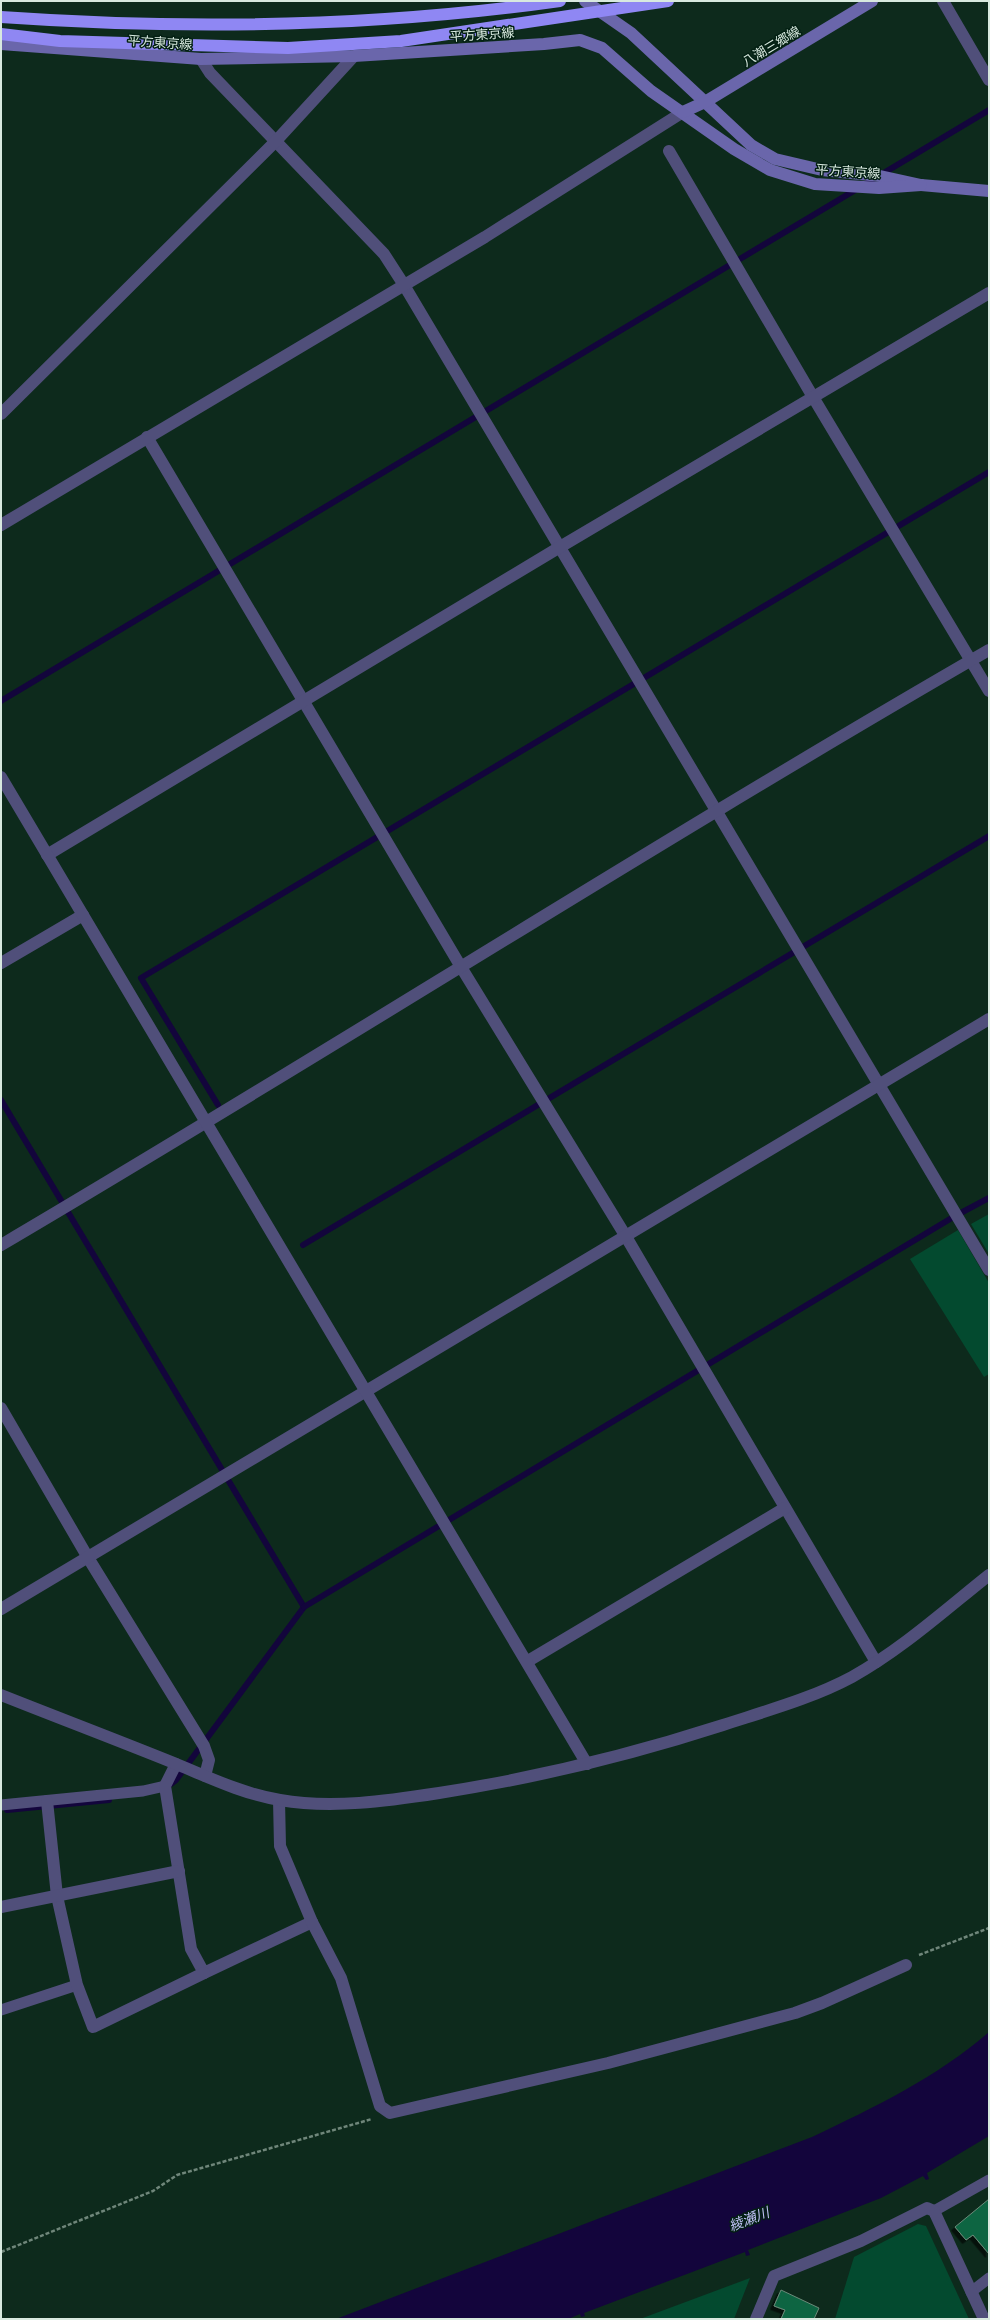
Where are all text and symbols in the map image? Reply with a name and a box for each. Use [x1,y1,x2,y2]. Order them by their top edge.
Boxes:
street label: 八潮三郷線 [740,23,803,70]
street label: 平方東京線 [449,25,515,44]
street label: 平方東京線 [127,33,193,52]
street label: 平方東京線 [815,162,881,181]
water label: 綾瀬川 [727,2203,774,2235]

